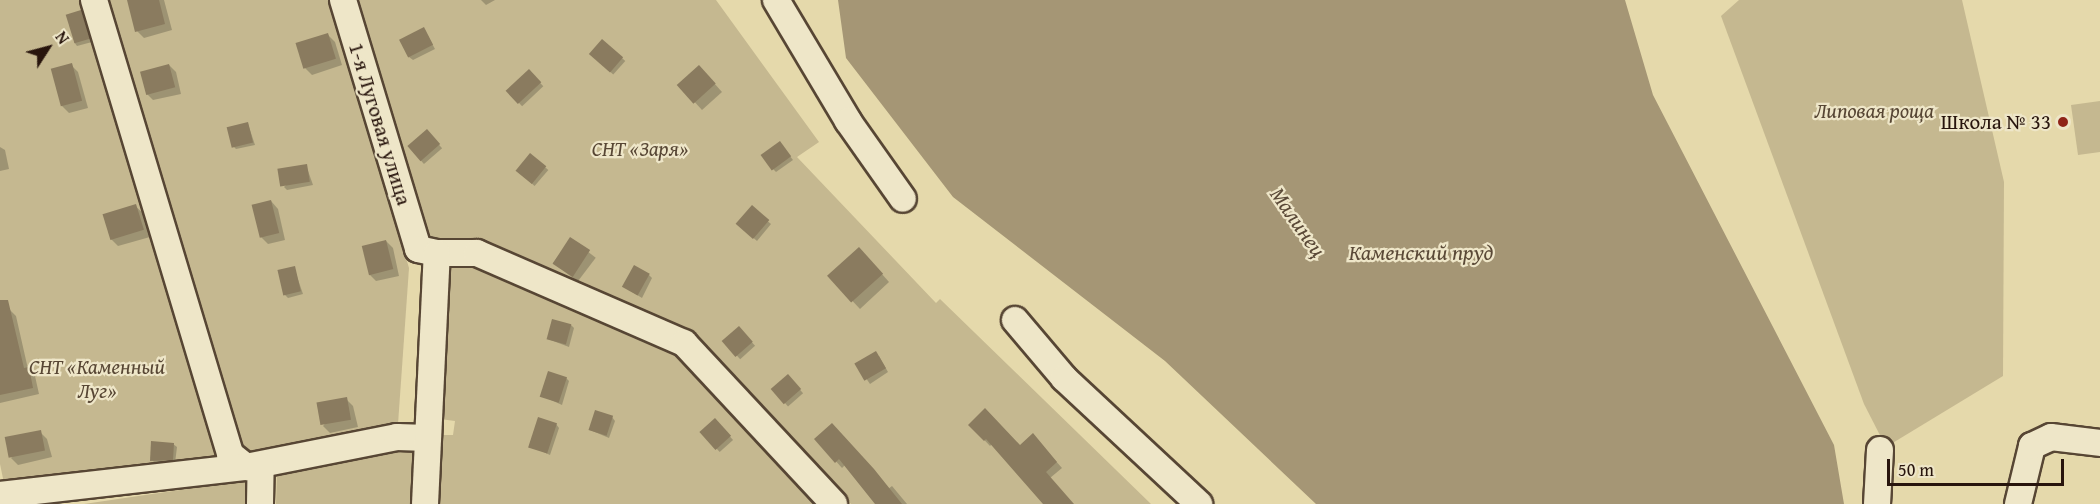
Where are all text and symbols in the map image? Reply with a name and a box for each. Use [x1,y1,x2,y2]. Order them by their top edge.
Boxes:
north arrow [18,18,78,78]
text: N [50,26,75,49]
street label: 1-я Луговая улица [343,40,417,208]
park label: Липовая роща [1814,98,1934,124]
place label: Школа № 33 [1941,109,2051,135]
marker: Школа № 33 [2056,115,2070,129]
park label: СНТ «Заря» [592,136,688,162]
water label: Малинец [1264,182,1332,262]
water label: Каменский пруд [1349,240,1493,266]
park label: СНТ «Каменный Луг» [29,354,165,404]
scale bar [1890,447,2067,485]
text: 50 m [1898,456,1934,483]

